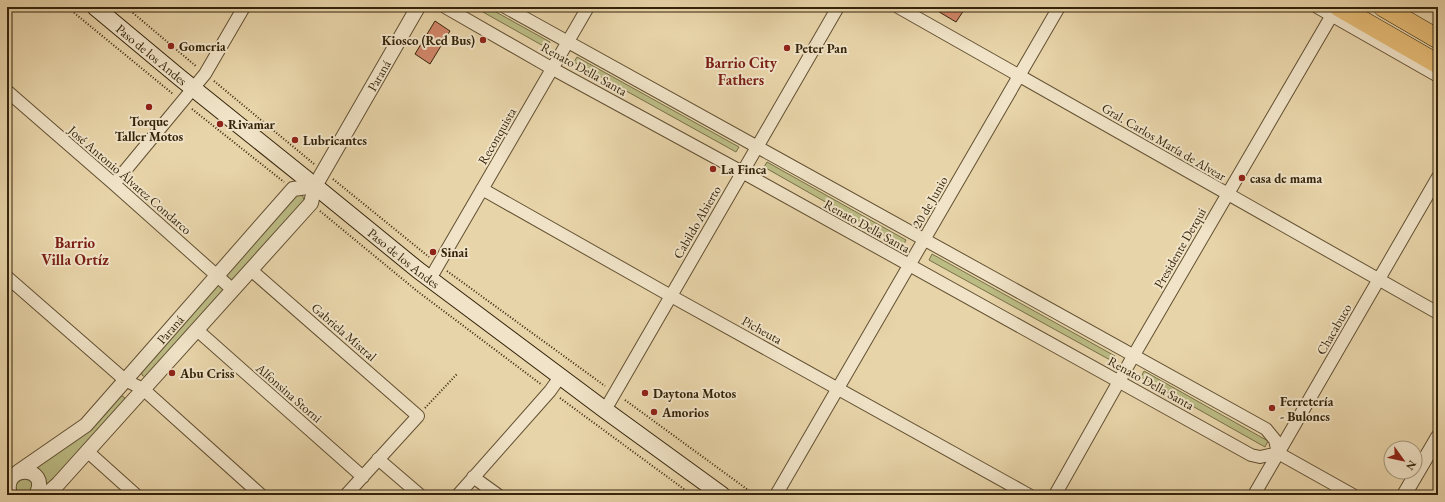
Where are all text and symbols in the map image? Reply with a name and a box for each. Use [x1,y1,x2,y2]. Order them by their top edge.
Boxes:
street label: Paso de los Andes [113,20,191,89]
place label: Kiosco (Red Bus) [382,32,475,49]
marker: Kiosco (Red Bus) [478,35,488,45]
place label: Gomeria [179,38,226,55]
street label: Renato Della Santa [538,38,631,100]
place label: Peter Pan [795,40,848,57]
marker: Gomeria [166,41,176,51]
marker: Peter Pan [782,43,792,53]
district label: Barrio City Fathers [705,53,778,89]
street label: Paraná [363,56,395,94]
street label: Gral. Carlos María de Alvear [1099,99,1230,185]
marker: Torque Taller Motos [144,102,154,112]
street label: Reconquista [474,104,520,167]
place label: Torque Taller Motos [115,113,184,145]
place label: Rivamar [228,116,276,133]
marker: Rivamar [215,119,225,129]
street label: José Antonio Álvarez Condarco [64,121,195,238]
place label: Lubricantes [303,132,367,149]
marker: Lubricantes [290,135,300,145]
place label: La Finca [721,161,767,178]
marker: La Finca [708,164,718,174]
place label: casa de mama [1250,170,1322,187]
street label: 20 de Junio [908,173,952,231]
marker: casa de mama [1237,173,1247,183]
street label: Cabildo Abierto [669,182,725,262]
street label: Renato Della Santa [821,195,914,257]
street label: Presidente Derqui [1150,205,1210,291]
street label: Paso de los Andes [364,224,443,292]
district label: Barrio Villa Ortíz [41,233,109,269]
place label: Sinai [441,244,468,261]
marker: Sinai [428,247,438,257]
street label: Gabriela Mistral [308,299,380,365]
street label: Chacabuco [1313,300,1355,358]
street label: Paraná [153,311,188,347]
street label: Picheuta [739,312,786,348]
street label: Renato Della Santa [1105,352,1198,414]
street label: Alfonsina Storni [252,359,326,426]
place label: Abu Criss [179,365,235,382]
marker: Abu Criss [167,368,177,378]
place label: Daytona Motos [653,385,737,402]
marker: Daytona Motos [640,388,650,398]
place label: Ferretería - Bulones [1280,393,1334,425]
marker: Ferretería - Bulones [1267,403,1277,413]
place label: Amorios [661,404,709,421]
marker: Amorios [649,407,659,417]
north arrow [1383,440,1423,480]
text: N [1403,458,1420,473]

